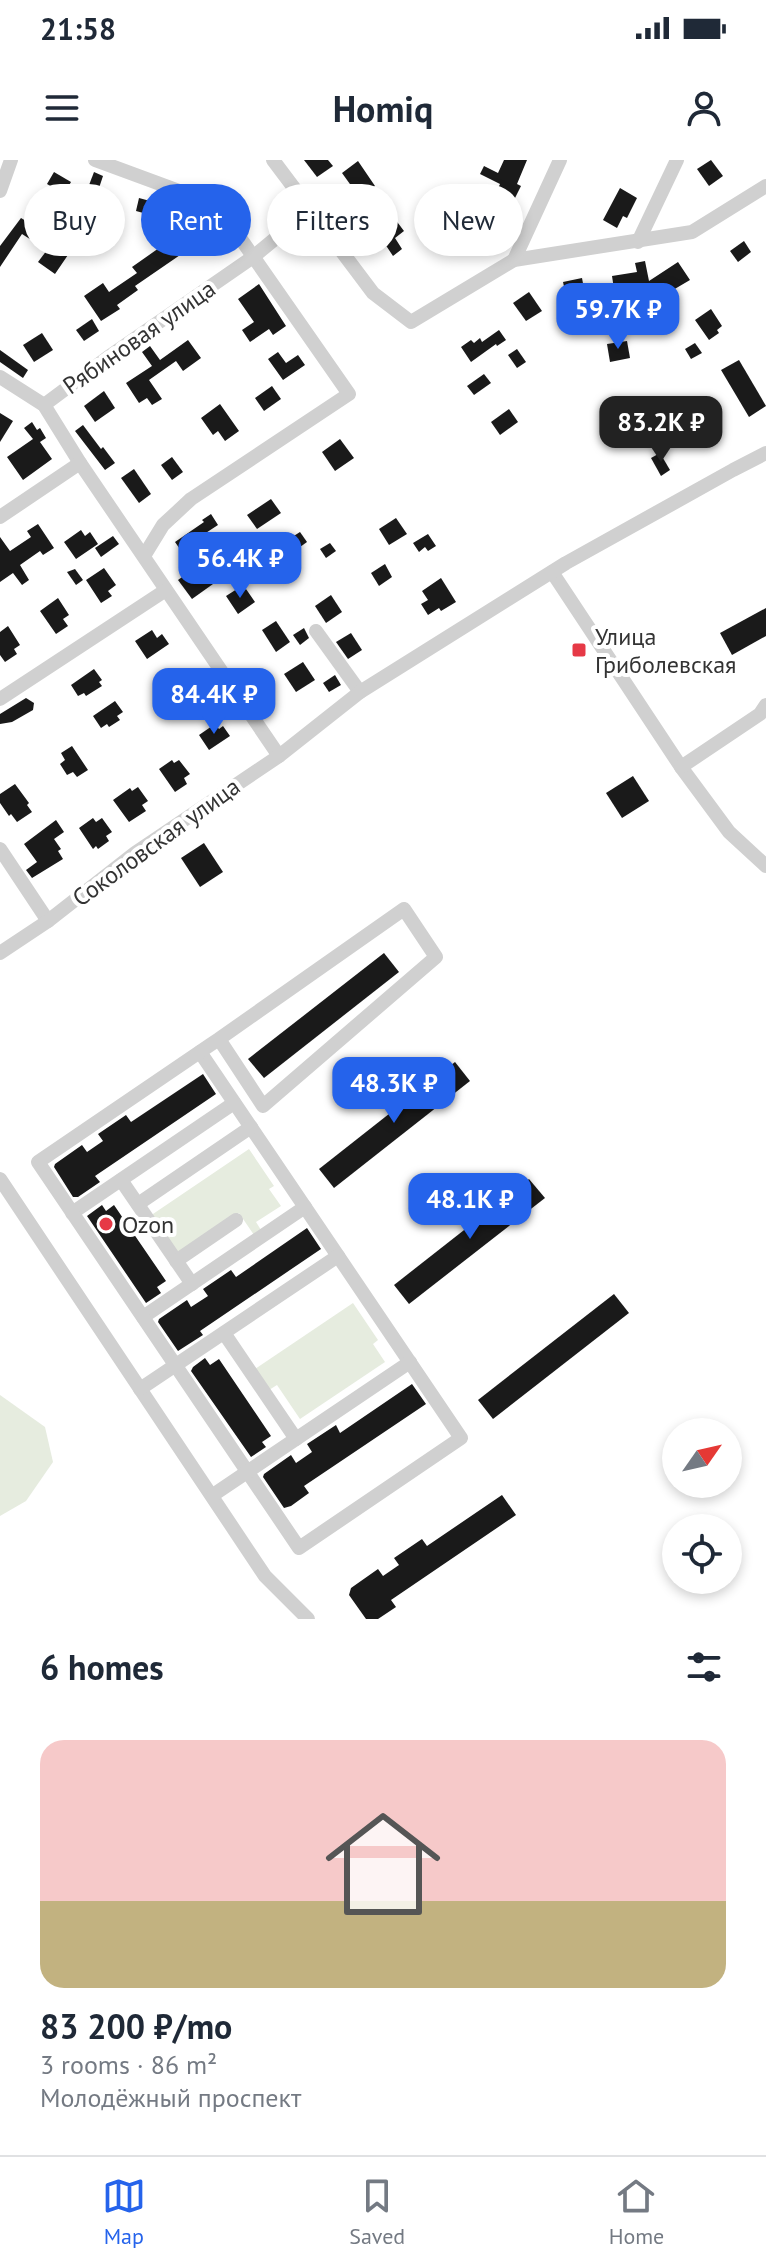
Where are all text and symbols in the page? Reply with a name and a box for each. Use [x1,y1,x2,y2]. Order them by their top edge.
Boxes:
text: 21:58 [40,9,116,48]
text: Homiq [333,85,433,132]
icon: menu [40,86,84,130]
icon: person [682,86,726,130]
chip: Buy [24,184,125,256]
chip: Rent [141,184,251,256]
chip: Filters [267,184,398,256]
chip: New [414,184,523,256]
street label: Рябиновая улица [57,273,221,401]
pin: 59.7K ₽ [544,283,692,351]
text: 59.7K ₽ [574,292,662,325]
pin: 83.2K ₽ [587,396,735,464]
text: 83.2K ₽ [617,405,705,438]
pin: 56.4K ₽ [166,532,314,600]
text: 56.4K ₽ [196,541,284,574]
place label: Улица Гриболевская [595,621,736,680]
marker: Улица Гриболевская [570,641,588,659]
pin: 84.4K ₽ [140,668,288,736]
text: 84.4K ₽ [170,677,258,710]
street label: Соколовская улица [66,771,246,913]
pin: 48.3K ₽ [320,1057,468,1125]
text: 48.3K ₽ [350,1066,438,1099]
pin: 48.1K ₽ [396,1173,544,1241]
text: 48.1K ₽ [426,1182,514,1215]
place label: Ozon [122,1209,174,1240]
marker: Ozon [97,1215,115,1233]
north arrow [662,1418,742,1498]
map controls [662,1418,742,1594]
button: locate [662,1514,742,1594]
text: 6 homes [40,1645,164,1689]
icon: filters [682,1645,726,1689]
icon: home [311,1792,455,1936]
text: 83 200 ₽/mo [40,2004,232,2048]
text: 3 rooms · 86 m² [40,2048,217,2081]
text: Молодёжный проспект [40,2081,301,2114]
tab: Map [102,2174,146,2250]
tab: Saved [349,2174,405,2250]
tab: Home [609,2174,664,2250]

